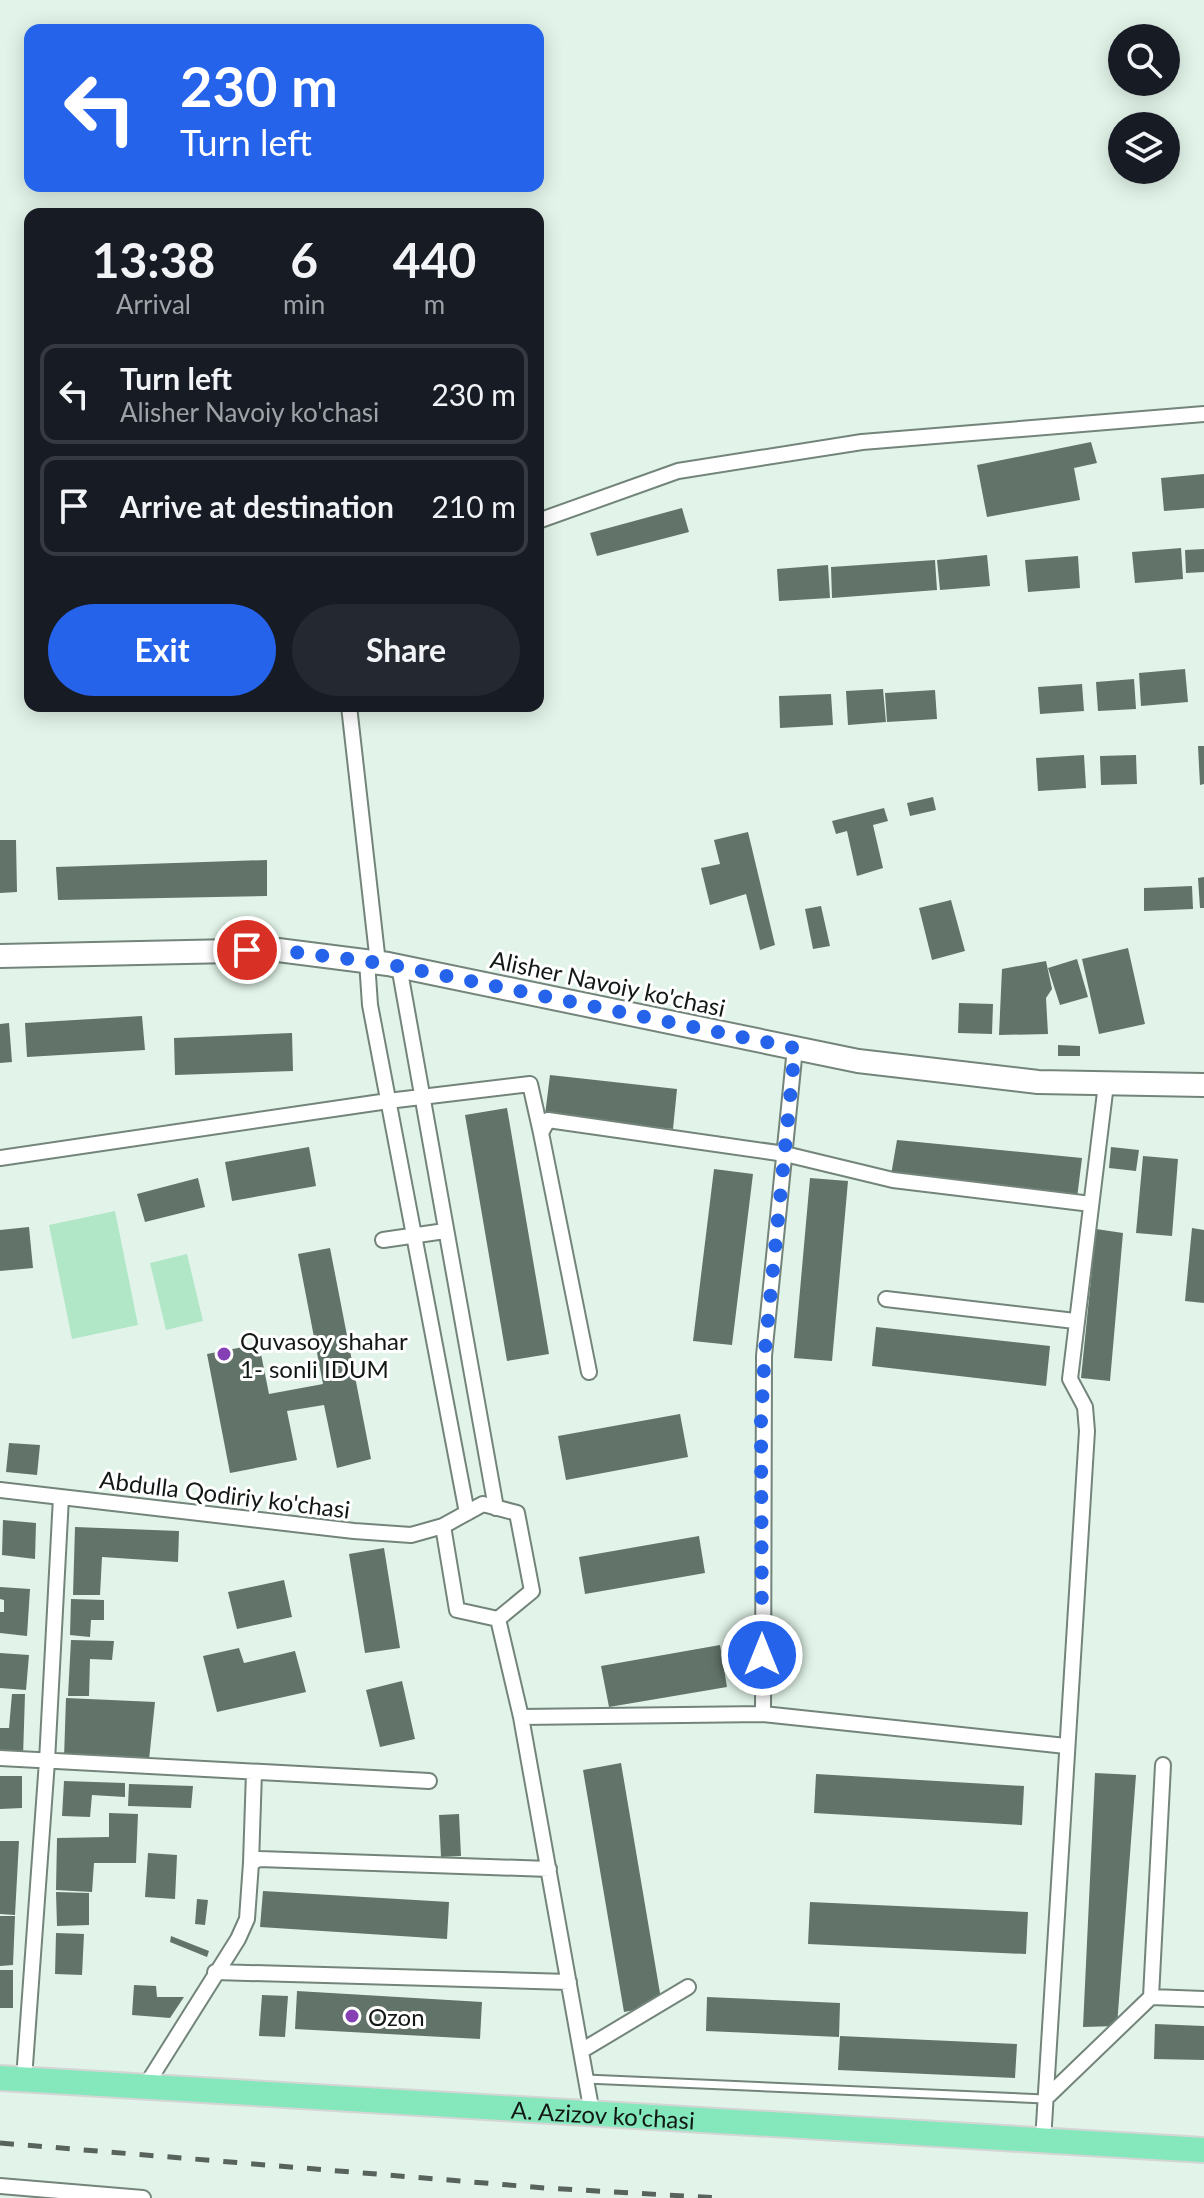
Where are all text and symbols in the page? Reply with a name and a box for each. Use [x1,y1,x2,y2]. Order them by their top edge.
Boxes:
map controls [1108,24,1180,184]
button: search [1108,24,1180,96]
text: 230 m [180,52,338,119]
icon: left [48,56,152,160]
button: layers [1108,112,1180,184]
text: Turn left [180,120,312,164]
text: 13:38 [92,231,215,288]
text: 6 [290,231,318,288]
text: 440 [393,231,476,288]
text: Arrival [116,288,191,320]
text: min [283,288,325,320]
text: m [424,288,445,320]
text: Turn left [120,360,232,396]
icon: left [52,372,96,416]
text: 230 m [431,376,516,412]
text: Alisher Navoiy ko'chasi [120,396,379,428]
icon: arrive [52,484,96,528]
text: Arrive at destination [120,488,394,524]
text: 210 m [431,488,516,524]
button: Exit [48,604,276,696]
button: Share [292,604,520,696]
pin [213,916,281,984]
icon: arrive [225,928,269,972]
street label: Alisher Navoiy ko'chasi [488,944,728,1022]
place label: Quvasoy shahar 1- sonli IDUM [240,1326,408,1383]
marker: Quvasoy shahar 1- sonli IDUM [215,1345,233,1363]
street label: Abdulla Qodiriy ko'chasi [98,1464,352,1524]
position arrow [720,1613,804,1697]
place label: Ozon [368,2002,425,2031]
marker: Ozon [343,2007,361,2025]
street label: A. Azizov ko'chasi [510,2094,696,2134]

